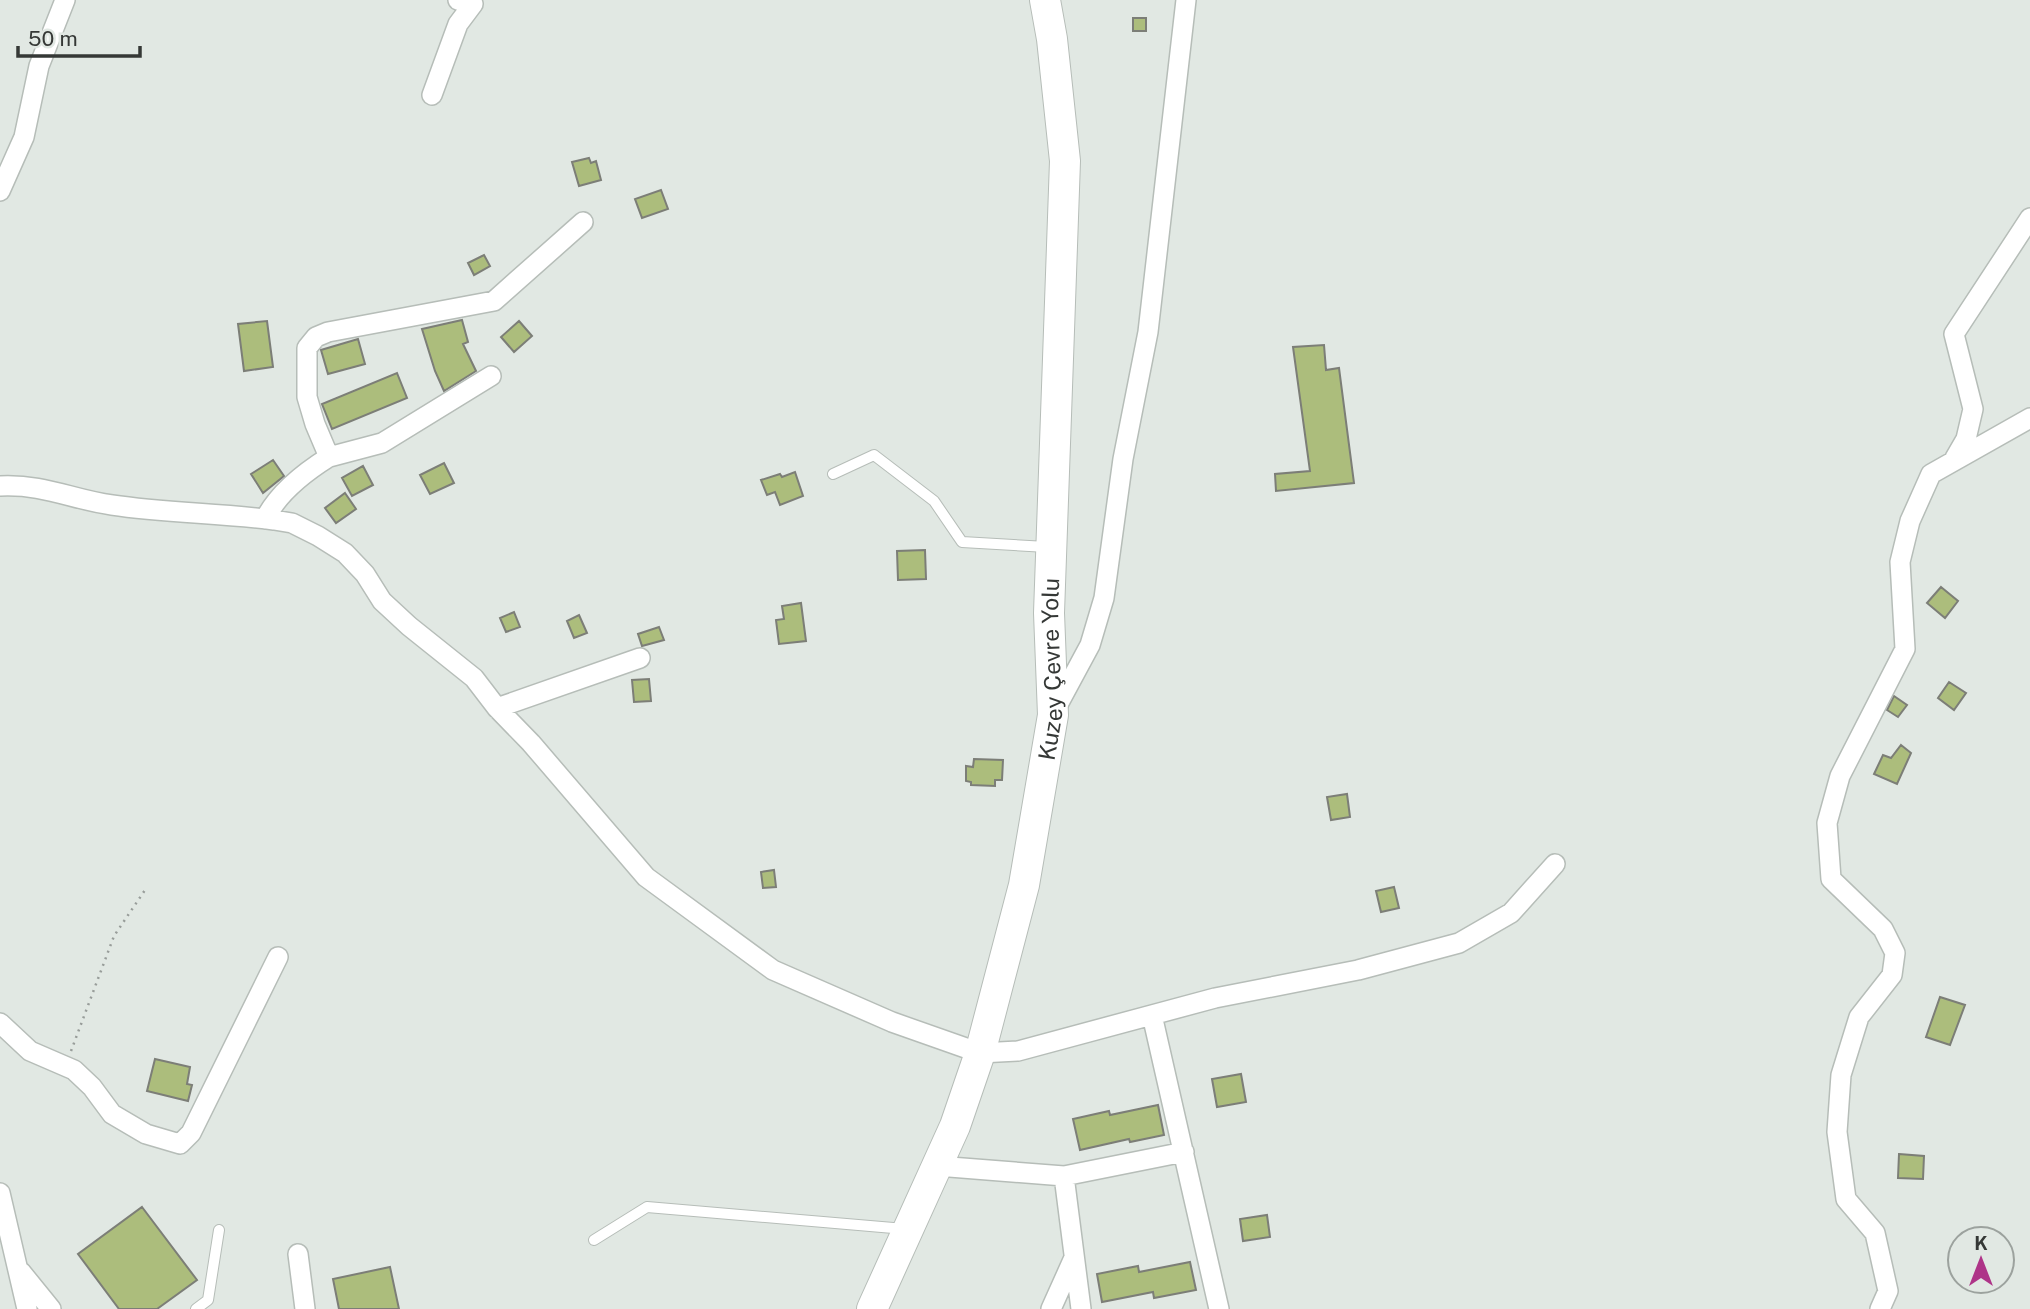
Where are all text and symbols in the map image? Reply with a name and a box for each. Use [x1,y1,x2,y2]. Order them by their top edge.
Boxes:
scale bar [18,14,140,58]
text: 50 m [28,26,78,51]
street label: Kuzey Çevre Yolu [1032,577,1067,762]
north arrow [1946,1225,2016,1295]
text: K [1974,1232,1988,1254]

